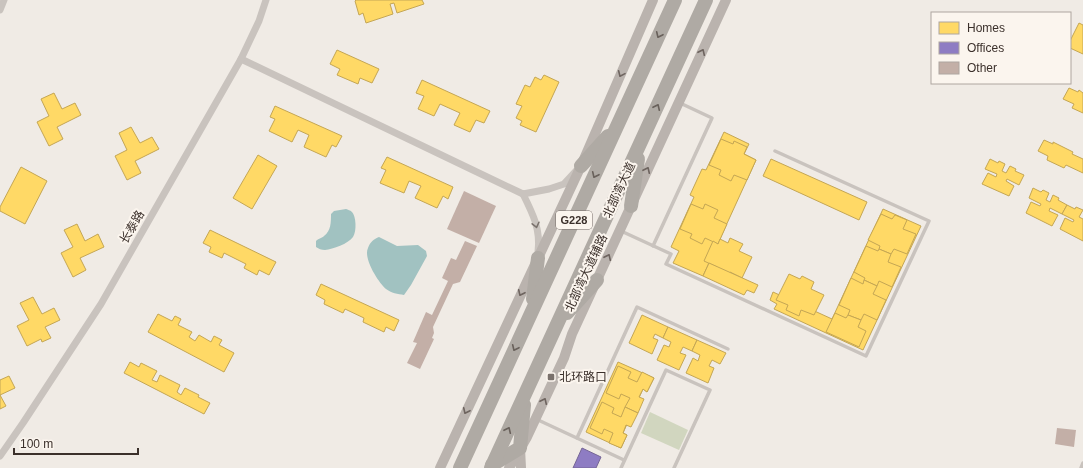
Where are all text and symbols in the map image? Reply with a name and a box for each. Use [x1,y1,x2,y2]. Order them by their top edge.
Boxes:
legend [931,12,1071,84]
text: Homes [967,21,1005,35]
one-way arrow [656,31,664,39]
text: Offices [967,41,1004,55]
one-way arrow [697,49,705,57]
text: Other [967,61,997,75]
one-way arrow [618,70,626,78]
one-way arrow [652,103,660,111]
street label: 北部湾大道 [600,160,638,220]
one-way arrow [642,167,650,175]
one-way arrow [592,170,600,178]
street label: 长泰路 [117,208,147,246]
road number: G228 [556,211,592,229]
one-way arrow [532,222,540,228]
street label: 北部湾大道辅路 [562,232,610,314]
one-way arrow [603,253,611,261]
one-way arrow [518,289,526,297]
one-way arrow [512,344,520,352]
place label: 北环路口 [559,370,607,384]
marker: 北环路口 [546,372,556,382]
one-way arrow [539,398,547,405]
one-way arrow [463,407,471,414]
one-way arrow [504,427,512,434]
scale bar [14,430,138,456]
text: 100 m [20,437,53,451]

